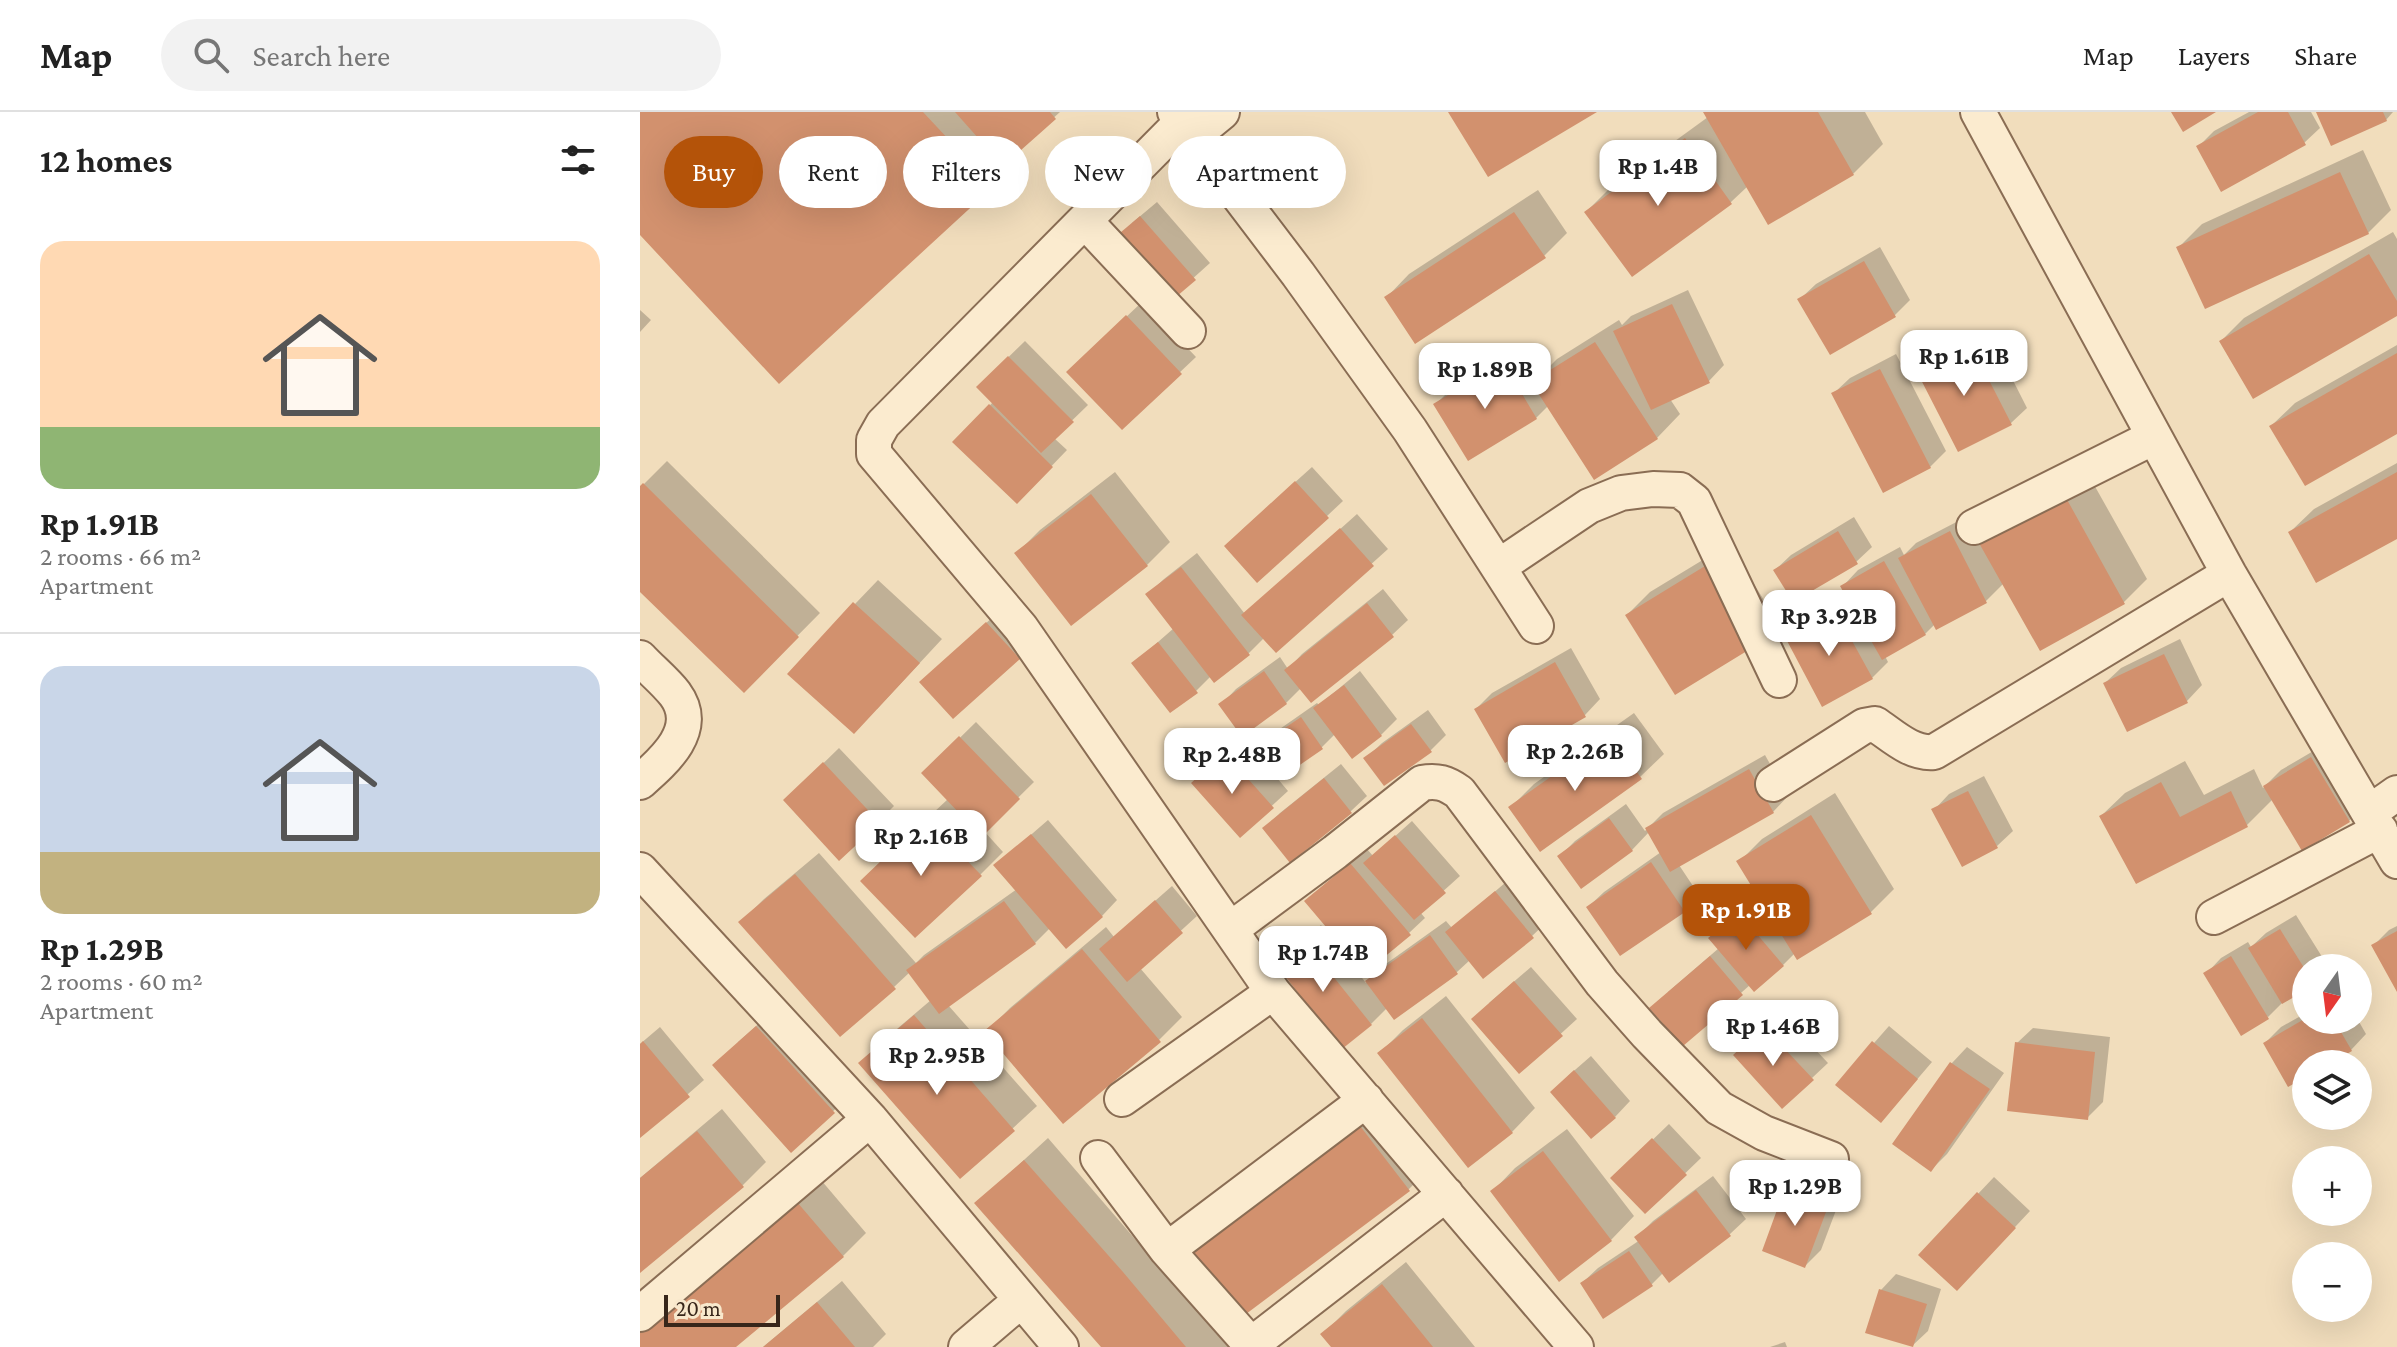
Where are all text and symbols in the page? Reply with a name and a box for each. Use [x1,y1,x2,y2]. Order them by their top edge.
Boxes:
search box [161,19,721,91]
icon: search [189,33,233,77]
text: Map [40,34,113,76]
text: Search here [253,39,390,72]
text: Map [2083,40,2134,71]
text: Layers [2178,40,2250,71]
text: Share [2294,40,2357,71]
chip: Buy [664,136,763,208]
chip: Rent [779,136,887,208]
chip: Filters [903,136,1029,208]
chip: New [1045,136,1152,208]
chip: Apartment [1168,136,1346,208]
icon: filters [556,138,600,182]
pin: Rp 1.4B [1584,140,1732,208]
text: 12 homes [40,142,172,179]
text: Rp 1.4B [1617,151,1699,180]
icon: home [248,293,392,437]
pin: Rp 1.61B [1881,330,2047,398]
text: Rp 1.61B [1918,341,2010,370]
pin: Rp 1.89B [1402,343,1568,411]
text: Rp 1.89B [1437,354,1533,383]
text: Rp 1.91B [40,505,159,542]
text: 2 rooms · 66 m² [40,542,201,571]
text: Apartment [40,571,153,600]
pin: Rp 3.92B [1746,590,1912,658]
text: Rp 3.92B [1780,601,1878,630]
icon: home [248,718,392,862]
pin: Rp 2.26B [1492,725,1658,793]
pin: Rp 2.48B [1149,728,1315,796]
text: Rp 2.26B [1526,736,1624,765]
text: Rp 2.48B [1182,739,1282,768]
pin: Rp 2.16B [838,810,1004,878]
text: Rp 2.16B [874,821,968,850]
pin: Rp 1.91B [1663,884,1829,952]
text: Rp 1.91B [1700,895,1792,924]
pin: Rp 1.74B [1240,926,1406,994]
text: Rp 1.29B [40,930,164,967]
text: Rp 1.74B [1277,937,1369,966]
north arrow [2292,954,2372,1034]
map controls [2292,954,2372,1322]
text: 2 rooms · 60 m² [40,967,203,996]
text: Apartment [40,996,153,1025]
pin: Rp 1.46B [1690,1000,1856,1068]
text: Rp 1.46B [1725,1011,1821,1040]
pin: Rp 2.95B [854,1029,1020,1097]
text: Rp 2.95B [888,1040,986,1069]
button: layers [2292,1050,2372,1130]
button: + [2292,1146,2372,1226]
pin: Rp 1.29B [1712,1160,1878,1228]
text: Rp 1.29B [1748,1171,1842,1200]
button: − [2292,1242,2372,1322]
scale bar [664,1291,780,1327]
text: 20 m [676,1296,721,1321]

